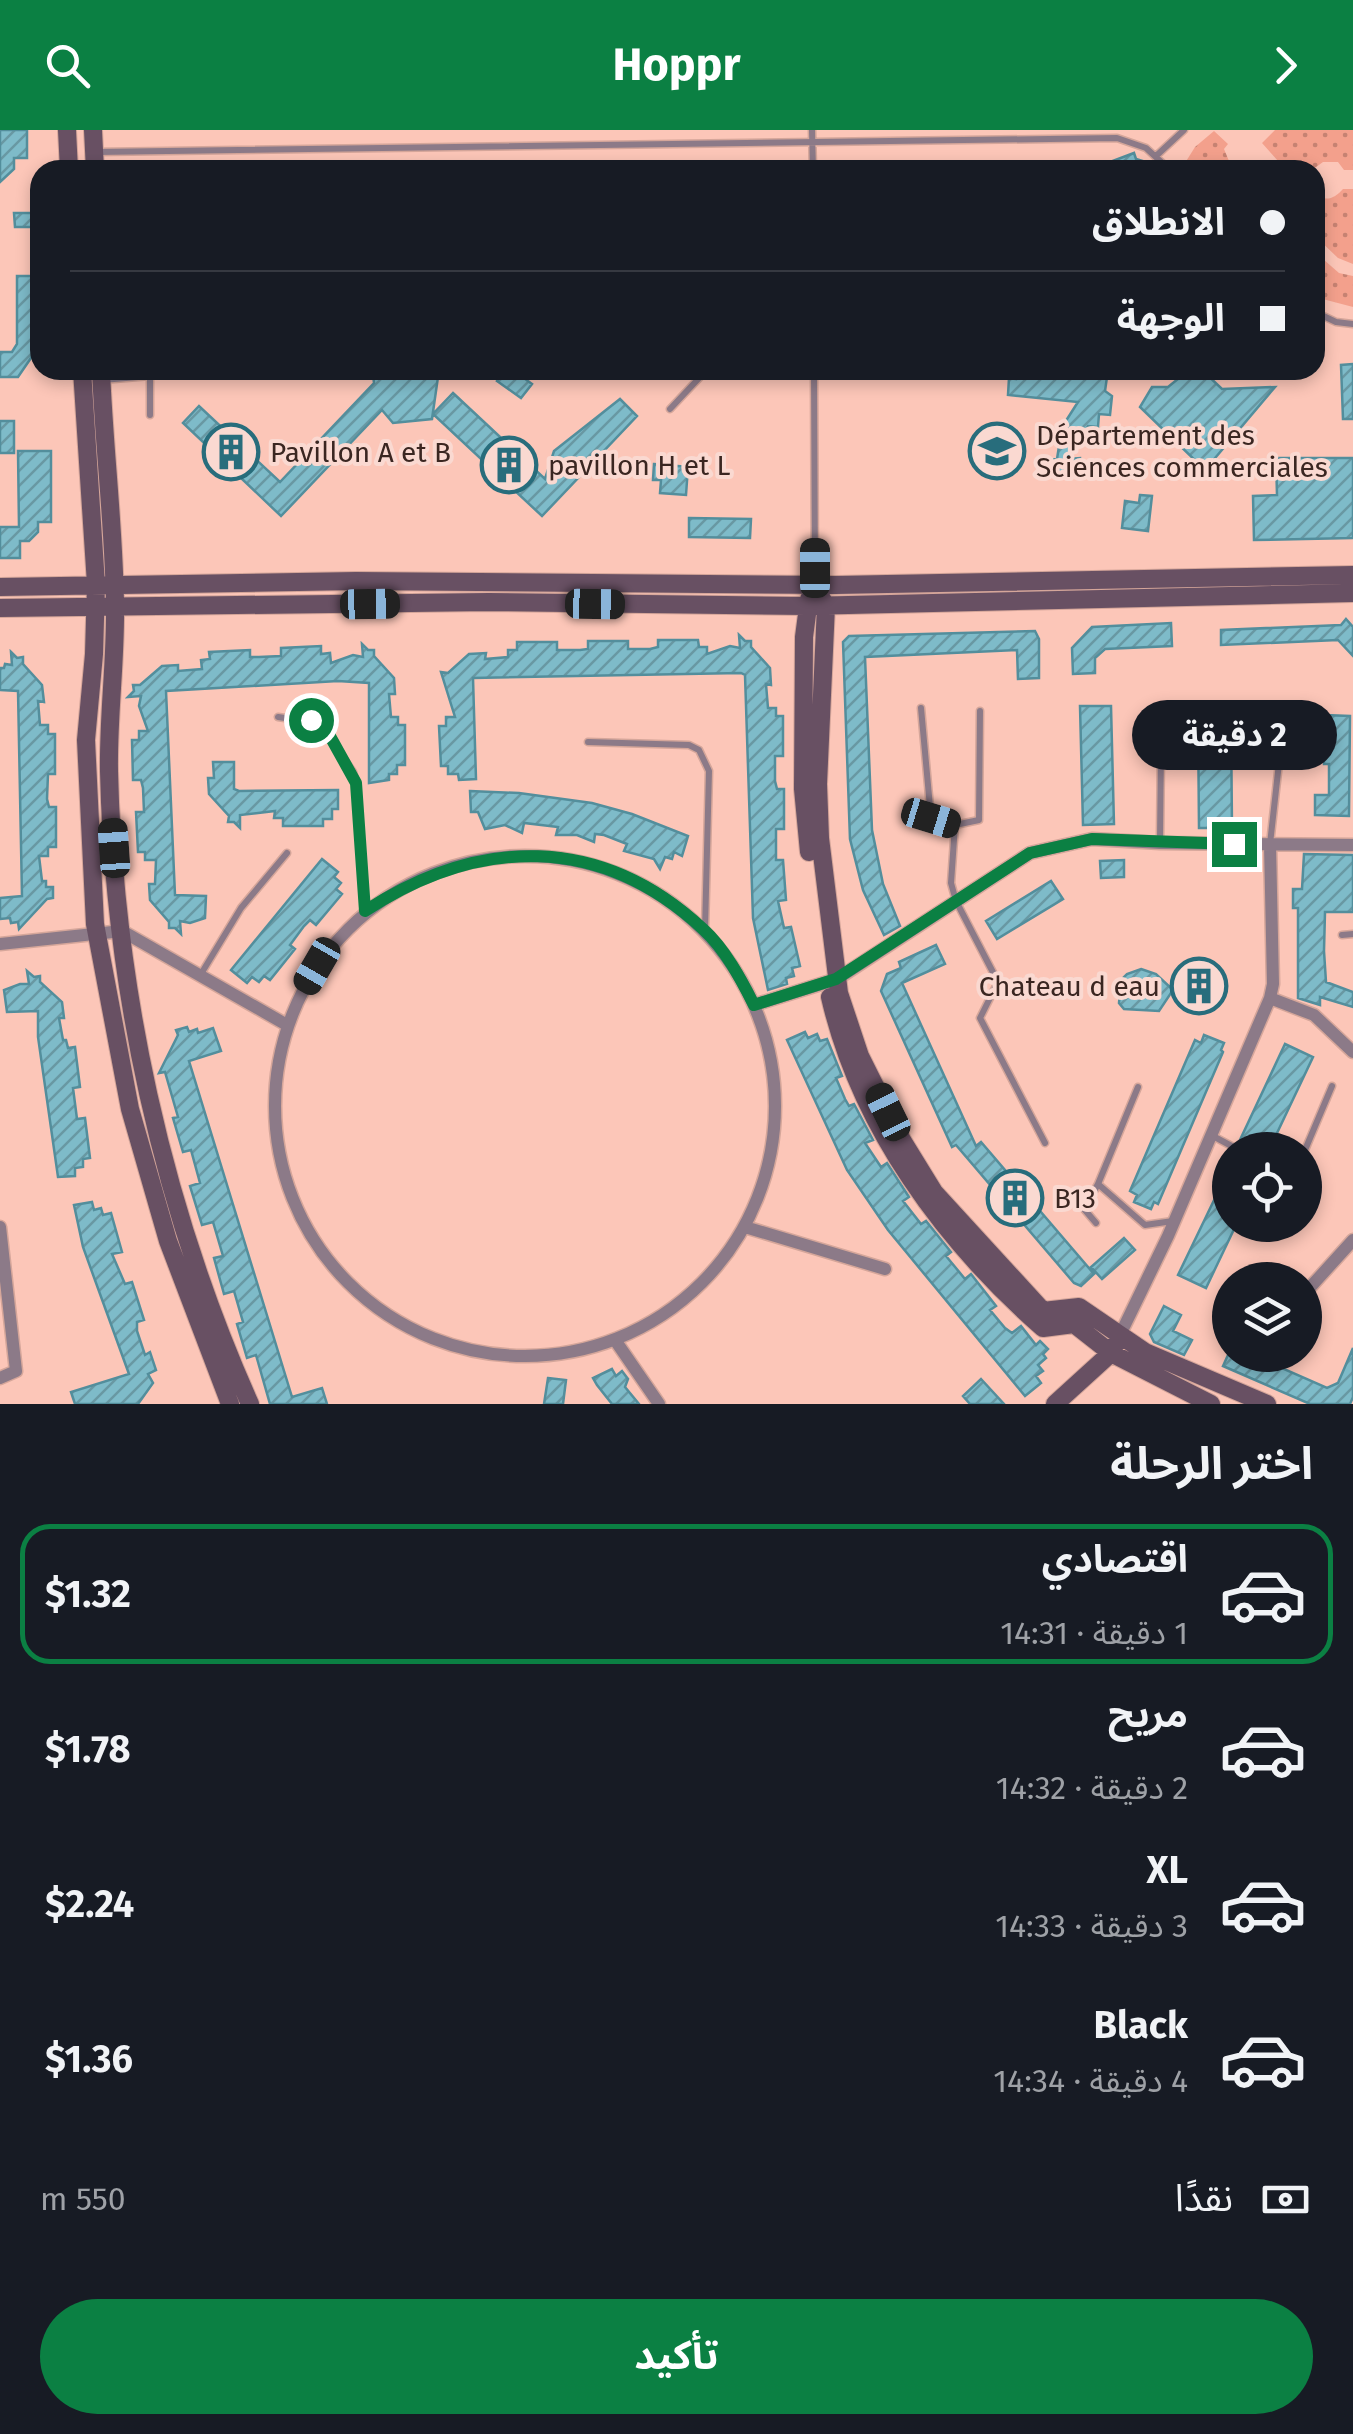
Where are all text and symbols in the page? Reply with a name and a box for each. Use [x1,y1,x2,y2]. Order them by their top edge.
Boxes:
icon: search [40,38,95,93]
text: Hoppr [612,38,741,92]
icon: forward [1258,38,1313,93]
text: الانطلاق [1092,199,1225,245]
text: الوجهة [1117,295,1225,341]
place label: Département des Sciences commerciales [1036,419,1328,484]
school or university icon: Département des Sciences commerciales [967,421,1027,481]
building icon: Pavillon A et B [201,422,261,482]
building icon: pavillon H et L [479,435,539,495]
place label: Pavillon A et B [270,436,451,469]
place label: pavillon H et L [548,449,731,482]
car [800,538,830,598]
car [340,588,400,620]
car [565,588,625,620]
route start [289,698,334,743]
callout: 2 دقيقة [1132,699,1336,769]
text: 2 دقيقة [1182,716,1287,754]
car [898,795,964,841]
car [97,817,131,879]
route end [1212,822,1257,867]
car [289,933,345,999]
building icon: Chateau d eau [1169,956,1229,1016]
place label: Chateau d eau [979,970,1160,1003]
car [861,1078,915,1146]
map controls [1212,1132,1322,1372]
button: locate [1212,1132,1322,1242]
building icon: B13 [985,1168,1045,1228]
place label: B13 [1054,1182,1096,1215]
button: layers [1212,1262,1322,1372]
text: اختر الرحلة [1110,1437,1313,1491]
text: اقتصادي [1042,1536,1188,1582]
icon: car [1218,1549,1308,1639]
text: $1.32 [45,1571,131,1617]
text: 1 دقيقة · 14:31 [1000,1614,1188,1652]
text: مريح [1108,1691,1188,1737]
icon: car [1218,1704,1308,1794]
text: $1.78 [45,1726,130,1772]
text: 2 دقيقة · 14:32 [996,1769,1188,1807]
text: XL [1146,1847,1188,1893]
icon: car [1218,1859,1308,1949]
text: $2.24 [45,1881,134,1927]
text: 3 دقيقة · 14:33 [995,1907,1188,1945]
text: Black [1093,2002,1188,2048]
icon: car [1218,2014,1308,2104]
text: $1.36 [45,2036,133,2082]
text: 4 دقيقة · 14:34 [993,2062,1188,2100]
icon: cash [1258,2172,1313,2227]
text: نقدًا [1175,2175,1233,2221]
text: 550 m [40,2180,126,2218]
button: تأكيد [40,2299,1313,2414]

